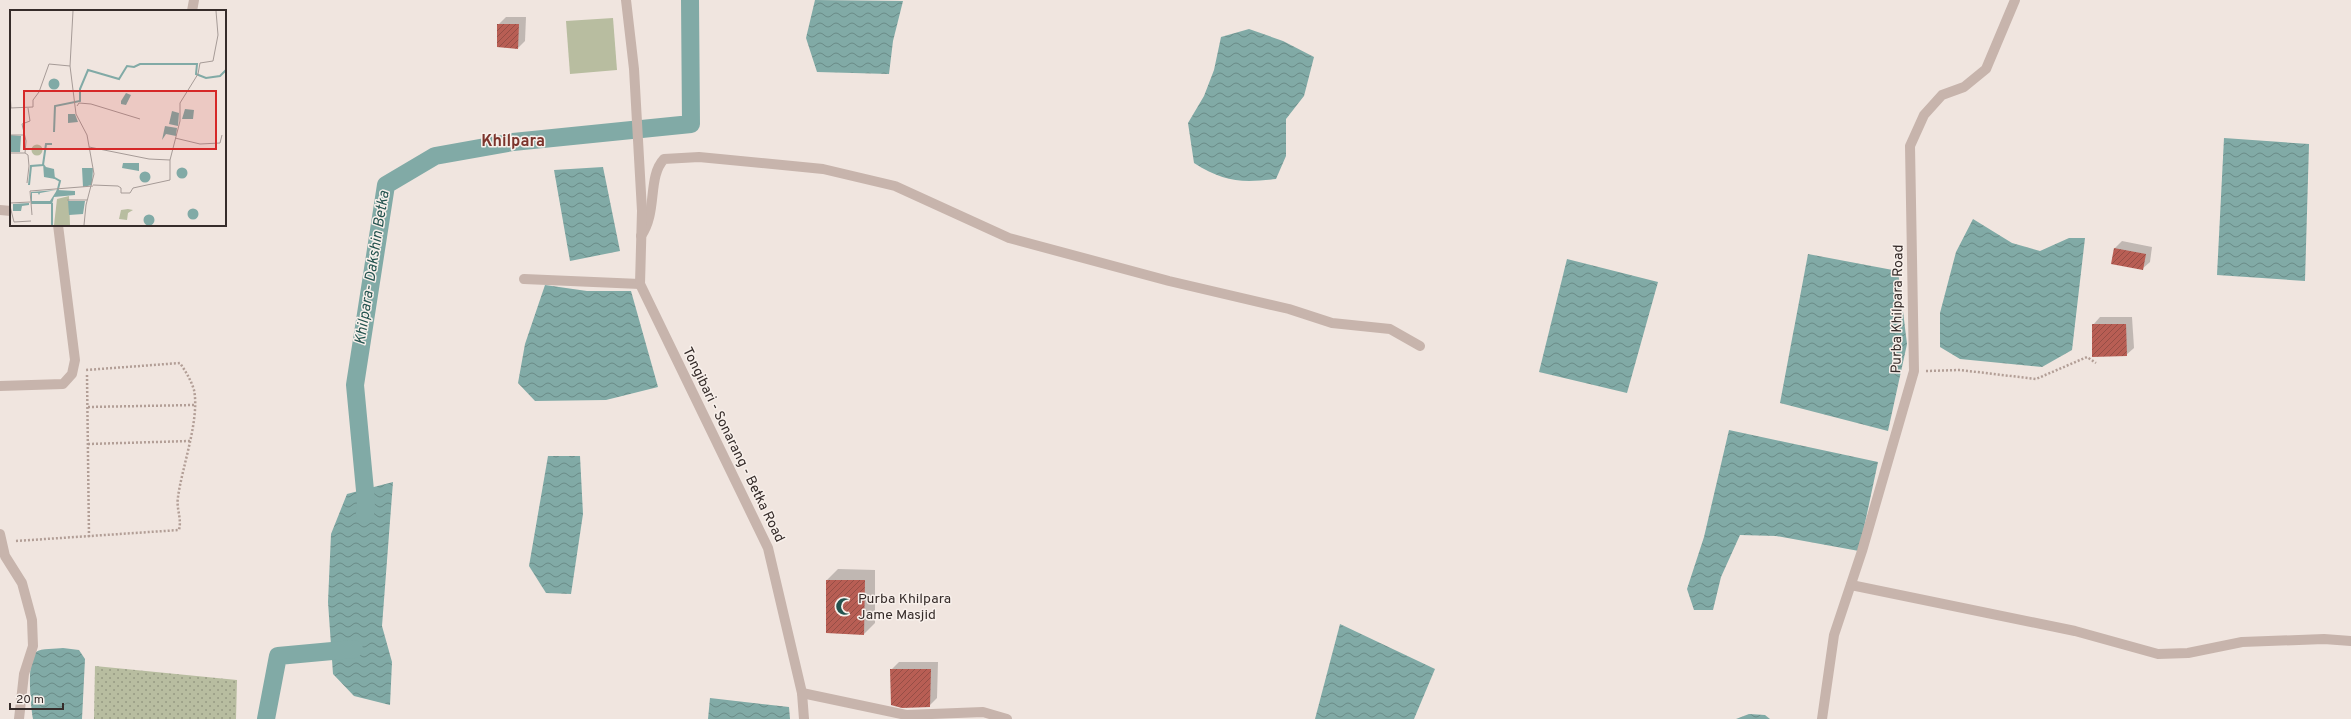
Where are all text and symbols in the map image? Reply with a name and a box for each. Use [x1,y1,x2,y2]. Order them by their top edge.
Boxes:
inset map [10,10,226,226]
district label: Khilpara [481,132,545,152]
water label: Khilpara- Dakshin Betka [351,189,395,346]
street label: Purba Khilpara Road [1888,244,1908,374]
street label: Tongibari - Sonarang - Betka Road [678,345,788,545]
place label: Purba Khilpara Jame Masjid [858,591,951,624]
mosque icon: Purba Khilpara Jame Masjid [835,597,855,617]
scale bar [10,685,63,711]
text: 20 m [16,692,44,708]

